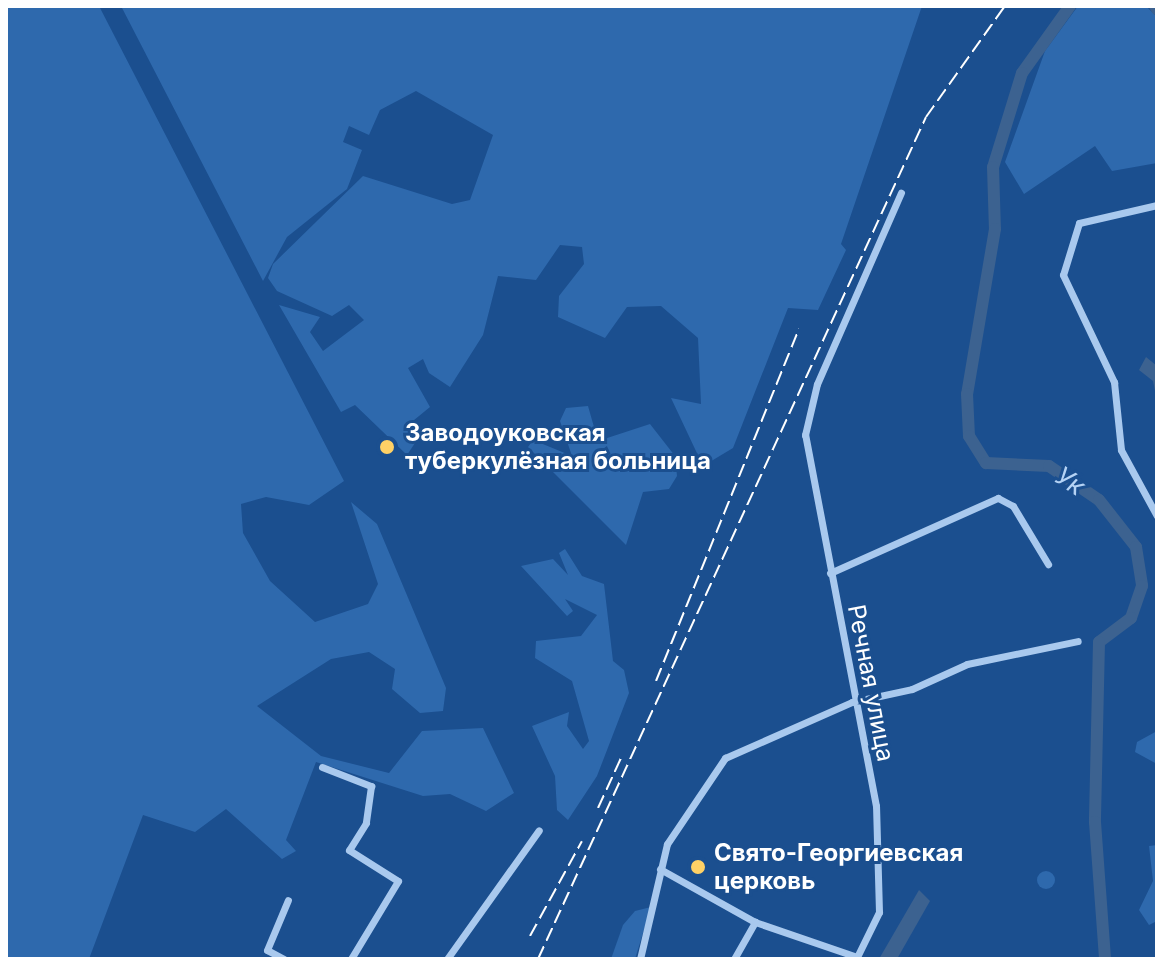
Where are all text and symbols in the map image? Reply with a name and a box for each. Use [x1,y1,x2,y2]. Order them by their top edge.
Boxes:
place label: Заводоуковская туберкулёзная больница [405,419,711,475]
marker: Заводоуковская туберкулёзная больница [376,436,398,458]
water label: Ук [1049,460,1091,502]
street label: Речная улица [842,602,900,764]
place label: Свято-Георгиевская церковь [714,839,963,895]
marker: Свято-Георгиевская церковь [689,858,707,876]

